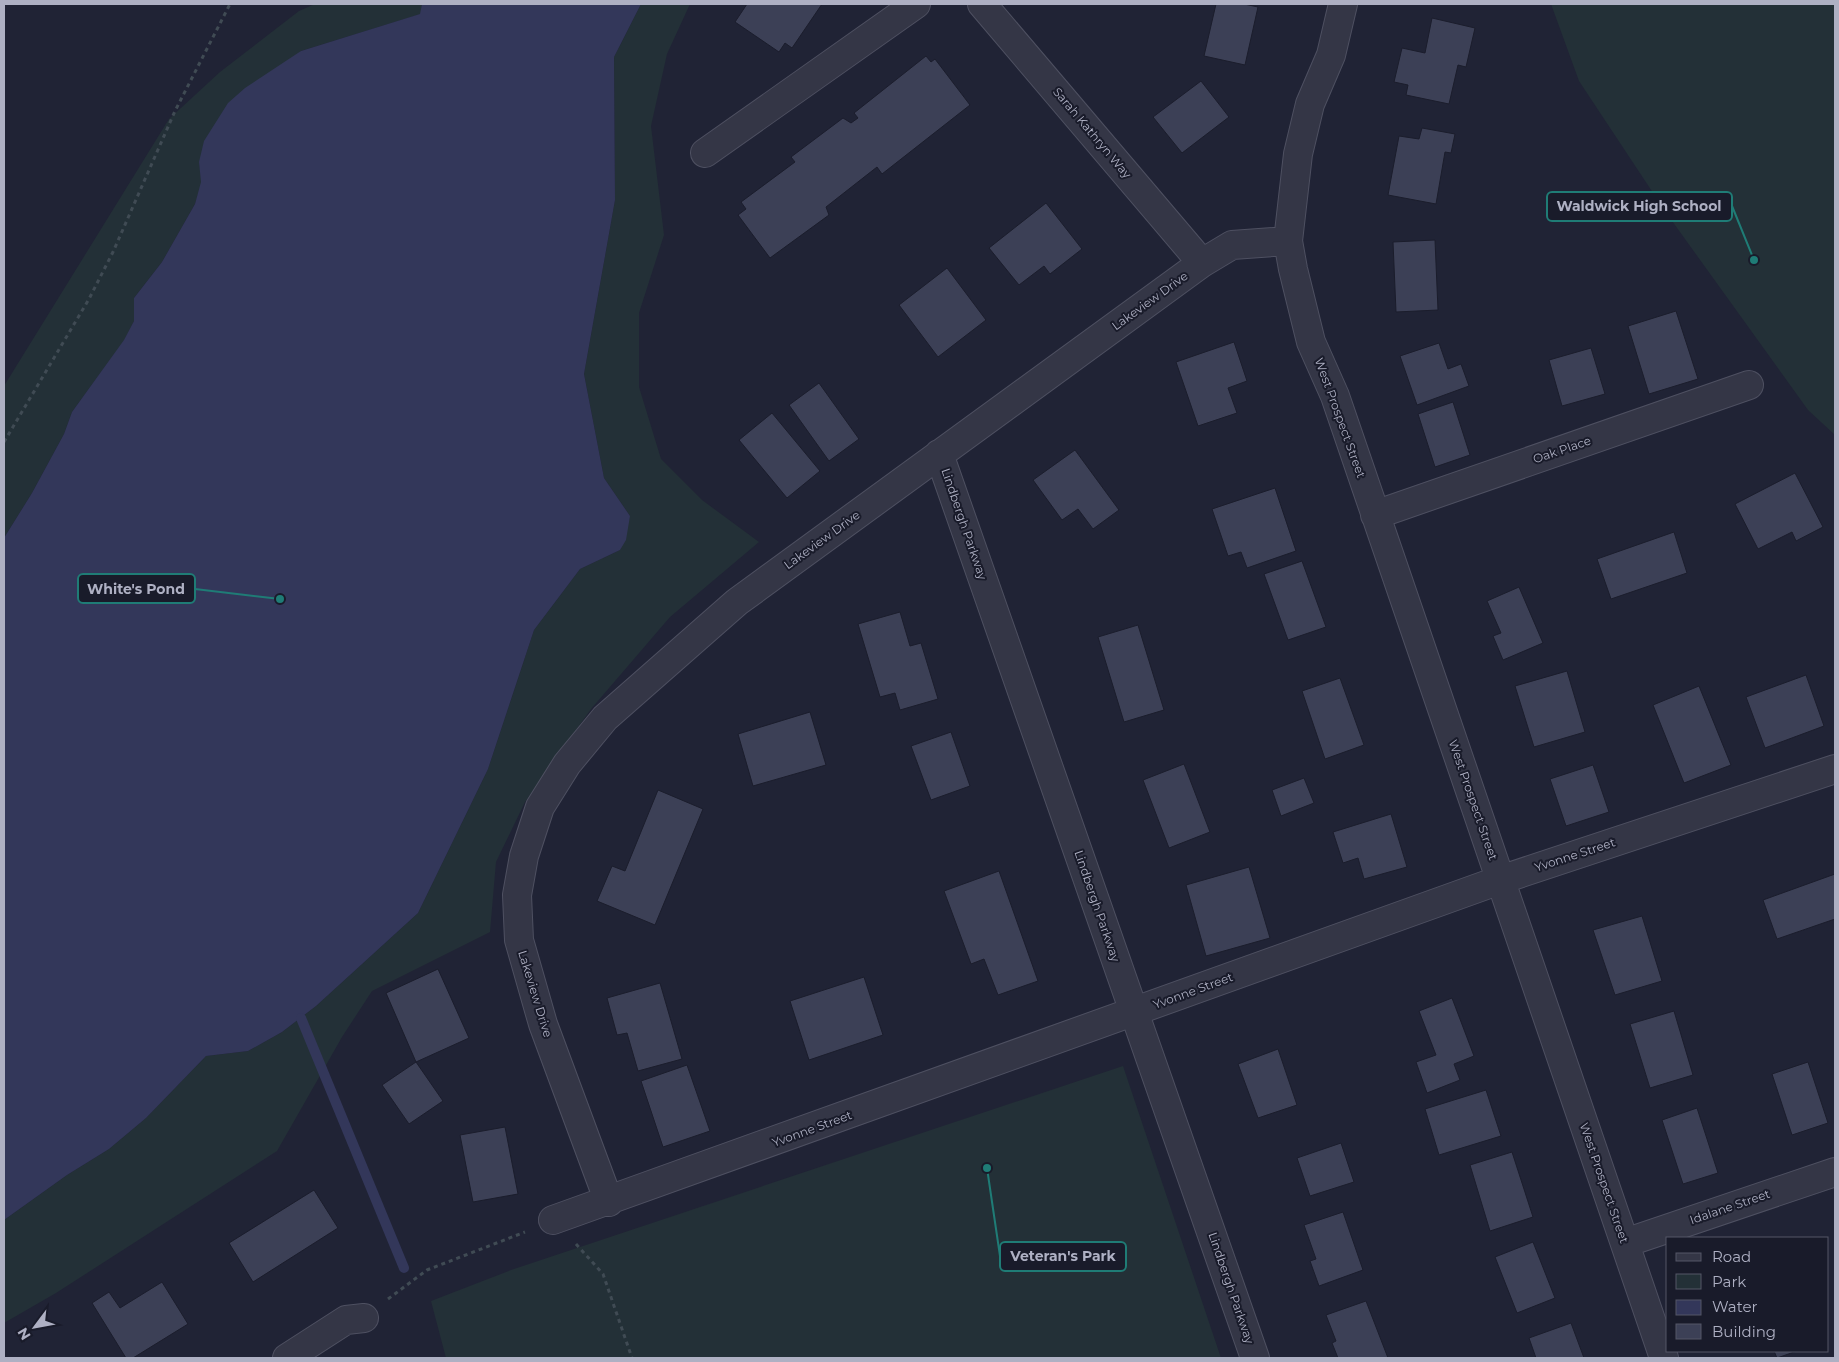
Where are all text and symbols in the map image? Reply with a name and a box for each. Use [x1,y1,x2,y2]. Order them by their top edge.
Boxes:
street label: Sarah Kathryn Way [1050,84,1135,182]
callout: Waldwick High School [1547,192,1732,221]
text: Waldwick High School [1556,197,1722,215]
street label: Lakeview Drive [1109,268,1191,333]
street label: West Prospect Street [1312,356,1369,480]
street label: Oak Place [1531,433,1593,466]
street label: Lindbergh Parkway [938,466,991,582]
street label: Lakeview Drive [781,507,863,572]
callout: White's Pond [78,574,195,603]
text: White's Pond [87,580,185,598]
street label: West Prospect Street [1446,738,1501,862]
street label: Yvonne Street [1533,834,1617,875]
street label: Lindbergh Parkway [1071,848,1124,964]
street label: Lakeview Drive [515,949,556,1039]
street label: Yvonne Street [1151,969,1235,1012]
street label: Yvonne Street [770,1107,854,1150]
street label: West Prospect Street [1577,1121,1632,1245]
street label: Idalane Street [1688,1186,1772,1227]
street label: Lindbergh Parkway [1205,1230,1258,1346]
legend [1666,1237,1829,1352]
callout: Veteran's Park [1000,1242,1126,1271]
text: Veteran's Park [1009,1247,1117,1265]
text: Road [1712,1247,1751,1266]
text: Park [1712,1272,1746,1291]
text: Water [1712,1297,1758,1316]
north arrow [10,1302,60,1352]
text: Building [1712,1322,1776,1341]
text: N [13,1324,35,1343]

